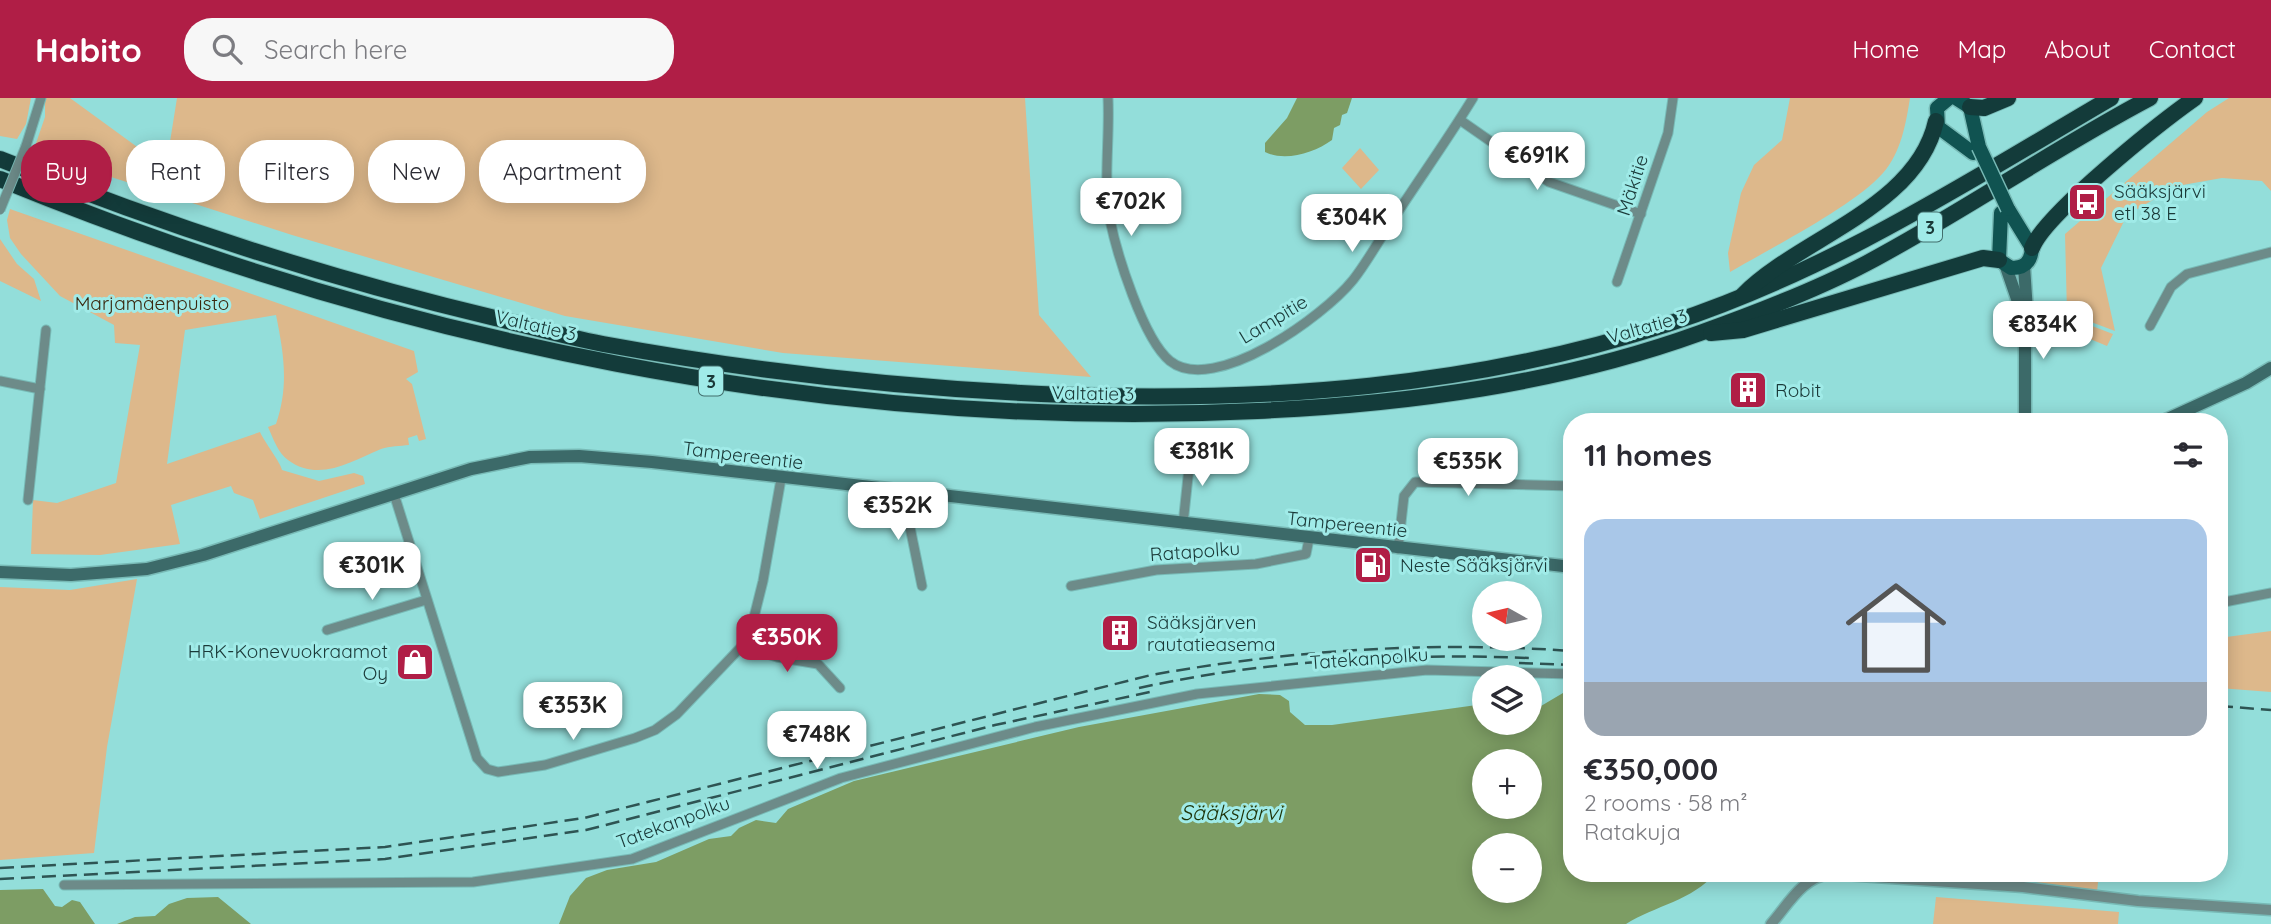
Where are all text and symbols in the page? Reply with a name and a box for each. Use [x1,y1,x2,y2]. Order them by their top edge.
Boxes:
search box [184,18,674,81]
text: Habito [35,29,142,70]
icon: search [208,30,246,68]
text: Search here [264,33,407,66]
text: Home [1852,34,1919,64]
text: Map [1957,34,2006,64]
text: About [2044,34,2111,64]
text: Contact [2149,34,2236,64]
pin: €691K [1488,132,1586,192]
chip: Buy [21,140,112,203]
chip: Rent [126,140,225,203]
chip: Filters [239,140,354,203]
chip: New [368,140,465,203]
chip: Apartment [479,140,646,203]
text: €691K [1505,140,1569,169]
street label: Mäkitie [1611,151,1653,219]
pin: €702K [1082,178,1180,238]
place label: Sääksjärvi etl 38 E [2114,179,2206,225]
bus stop icon: Sääksjärvi etl 38 E [2066,181,2108,223]
text: €702K [1096,186,1166,215]
pin: €304K [1303,194,1401,254]
text: €304K [1317,202,1387,231]
road number: 3 [1918,212,1942,242]
street label: Lampitie [1234,289,1312,349]
park label: Marjamäenpuisto [75,291,229,315]
pin: €834K [1994,302,2092,361]
street label: Valtatie 3 [1604,303,1690,349]
street label: Valtatie 3 [493,304,579,346]
text: €834K [2009,309,2077,338]
road number: 3 [699,366,723,396]
building icon: Robit [1727,369,1769,411]
place label: Robit [1775,378,1821,402]
street label: Valtatie 3 [1052,380,1134,406]
pin: €381K [1153,428,1251,488]
street label: Tampereentie [681,436,805,474]
text: €381K [1170,436,1234,465]
text: 11 homes [1584,436,1712,474]
icon: filters [2169,436,2207,474]
pin: €535K [1419,438,1517,498]
text: €535K [1434,446,1502,475]
pin: €352K [849,482,947,542]
text: €352K [864,490,932,519]
street label: Tampereentie [1285,506,1409,542]
street label: Ratapolku [1149,536,1241,566]
pin: €301K [323,542,421,602]
fuel station icon: Neste Sääksjärvi [1352,544,1394,586]
text: €301K [340,550,404,579]
place label: Neste Sääksjärvi [1400,553,1548,577]
icon: home [1833,565,1959,691]
north arrow [1472,581,1542,651]
map controls [1472,581,1542,903]
place label: Sääksjärven rautatieasema [1147,610,1276,656]
building icon: Sääksjärven rautatieasema [1099,612,1141,654]
pin: €350K [738,614,836,674]
text: €350K [752,622,822,651]
place label: HRK-Konevuokraamot Oy [188,639,388,685]
shop icon: HRK-Konevuokraamot Oy [394,641,436,683]
street label: Tatekanpolku [1309,642,1429,674]
button: layers [1472,665,1542,735]
pin: €353K [524,682,622,742]
text: €353K [539,690,607,719]
pin: €748K [768,712,866,771]
text: €748K [783,719,851,748]
button: + [1472,749,1542,819]
text: €350,000 [1584,750,1718,788]
text: 2 rooms · 58 m² [1584,788,1747,817]
street label: Tatekanpolku [613,790,733,854]
water label: Sääksjärvi [1180,799,1284,825]
text: Ratakuja [1584,817,1681,846]
button: − [1472,833,1542,903]

